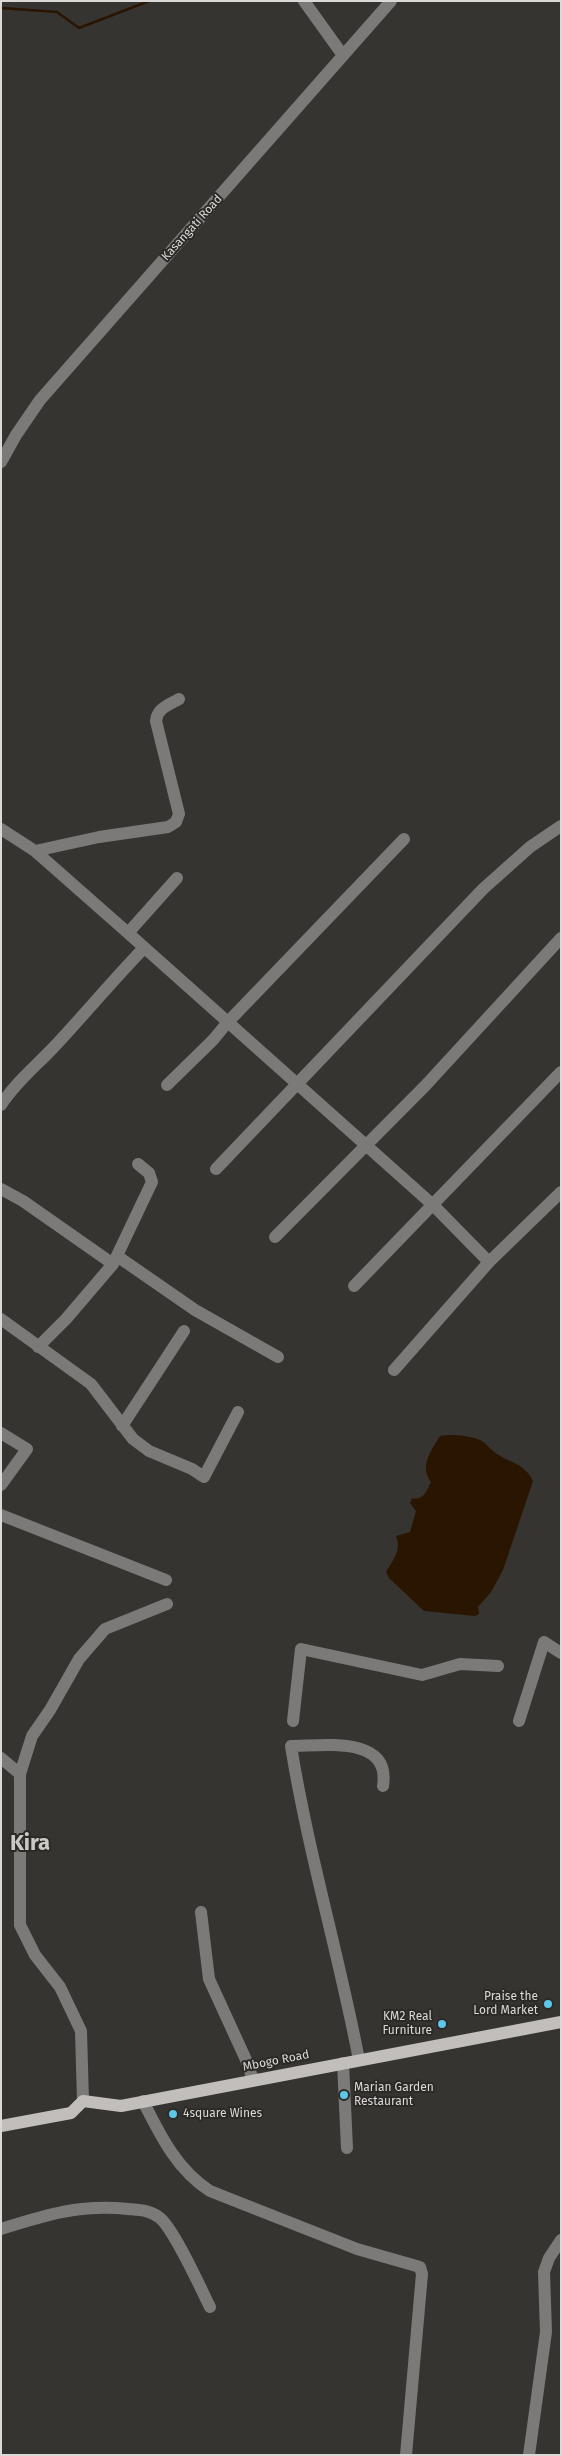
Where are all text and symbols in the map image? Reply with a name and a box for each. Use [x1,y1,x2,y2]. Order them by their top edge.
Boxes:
street label: Kasangati Road [159,192,225,264]
district label: Kira [10,1831,50,1857]
place label: Praise the Lord Market [473,1990,538,2018]
marker: Praise the Lord Market [542,1998,554,2010]
place label: KM2 Real Furniture [382,2010,432,2038]
marker: KM2 Real Furniture [436,2018,448,2030]
street label: Mbogo Road [242,2048,310,2074]
place label: Marian Garden Restaurant [354,2081,434,2109]
marker: Marian Garden Restaurant [338,2089,350,2101]
place label: 4square Wines [183,2107,262,2121]
marker: 4square Wines [167,2108,179,2120]

